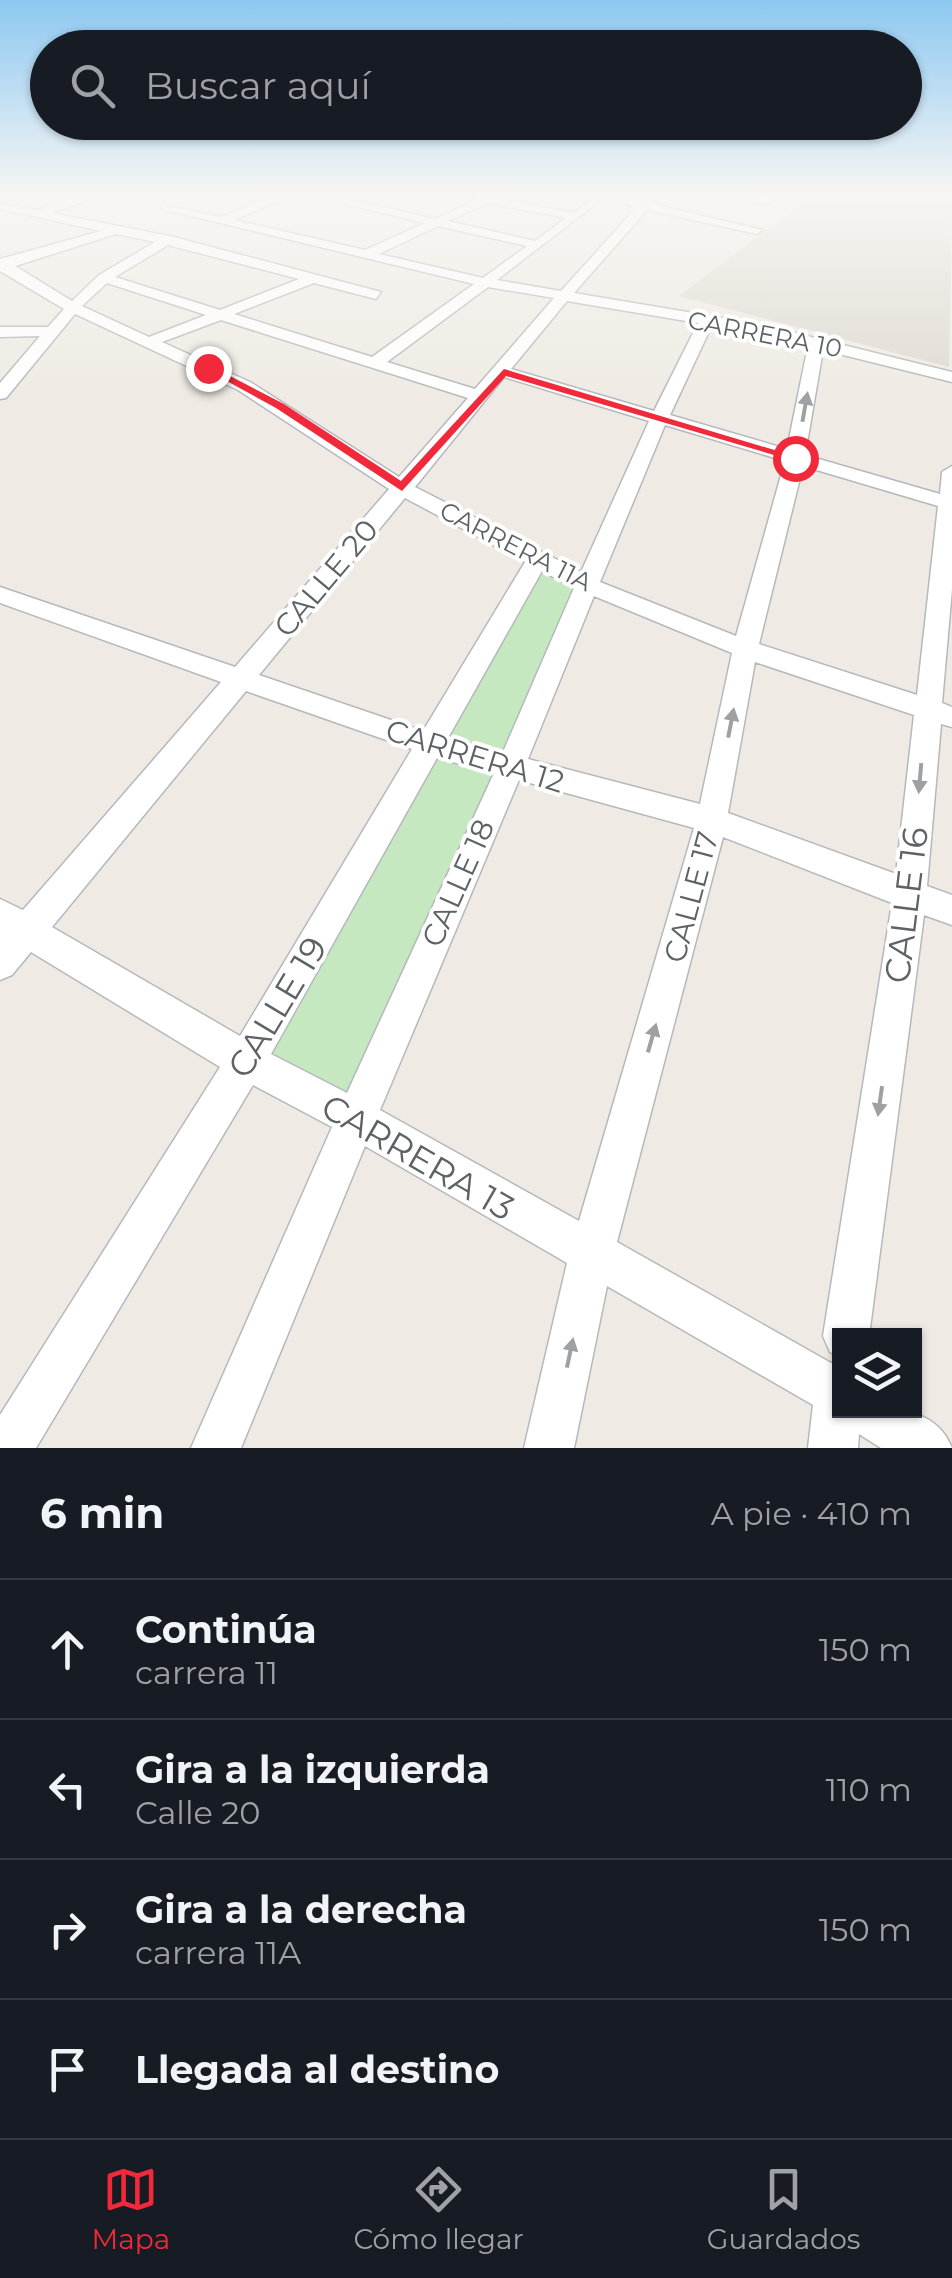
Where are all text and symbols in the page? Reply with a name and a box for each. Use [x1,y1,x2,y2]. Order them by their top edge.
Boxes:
search box [30,30,922,140]
icon: search [65,58,120,113]
text: Buscar aquí [145,62,371,109]
street label: CARRERA 10 [685,304,845,364]
route end [186,346,232,392]
one-way arrow [797,391,813,422]
route start [773,436,819,482]
street label: CARRERA 11A [435,495,597,597]
street label: CALLE 20 [266,512,386,644]
one-way arrow [724,707,739,739]
street label: CARRERA 12 [381,711,569,801]
one-way arrow [912,763,928,795]
street label: CALLE 18 [414,814,502,952]
street label: CALLE 16 [875,824,937,986]
street label: CALLE 17 [656,827,726,967]
street label: CALLE 19 [218,929,336,1085]
one-way arrow [644,1022,660,1053]
street label: CARRERA 13 [314,1085,522,1229]
one-way arrow [872,1085,888,1117]
map controls [832,1328,922,1418]
button: layers [832,1328,922,1418]
one-way arrow [563,1337,578,1368]
text: 6 min [40,1487,164,1539]
text: A pie · 410 m [711,1494,912,1533]
text: Continúa [135,1606,317,1653]
icon: ahead [40,1622,95,1677]
text: 150 m [819,1630,912,1669]
text: carrera 11 [135,1653,278,1692]
text: Gira a la izquierda [135,1746,490,1793]
icon: left [40,1762,95,1817]
text: 110 m [825,1770,912,1809]
text: Calle 20 [135,1793,261,1832]
text: Gira a la derecha [135,1886,467,1933]
icon: right [40,1902,95,1957]
text: 150 m [819,1910,912,1949]
text: carrera 11A [135,1933,301,1972]
icon: arrive [40,2042,95,2097]
text: Llegada al destino [135,2046,499,2093]
tab: Mapa [92,2162,170,2256]
tab: Cómo llegar [353,2162,524,2256]
tab: Guardados [707,2162,860,2256]

